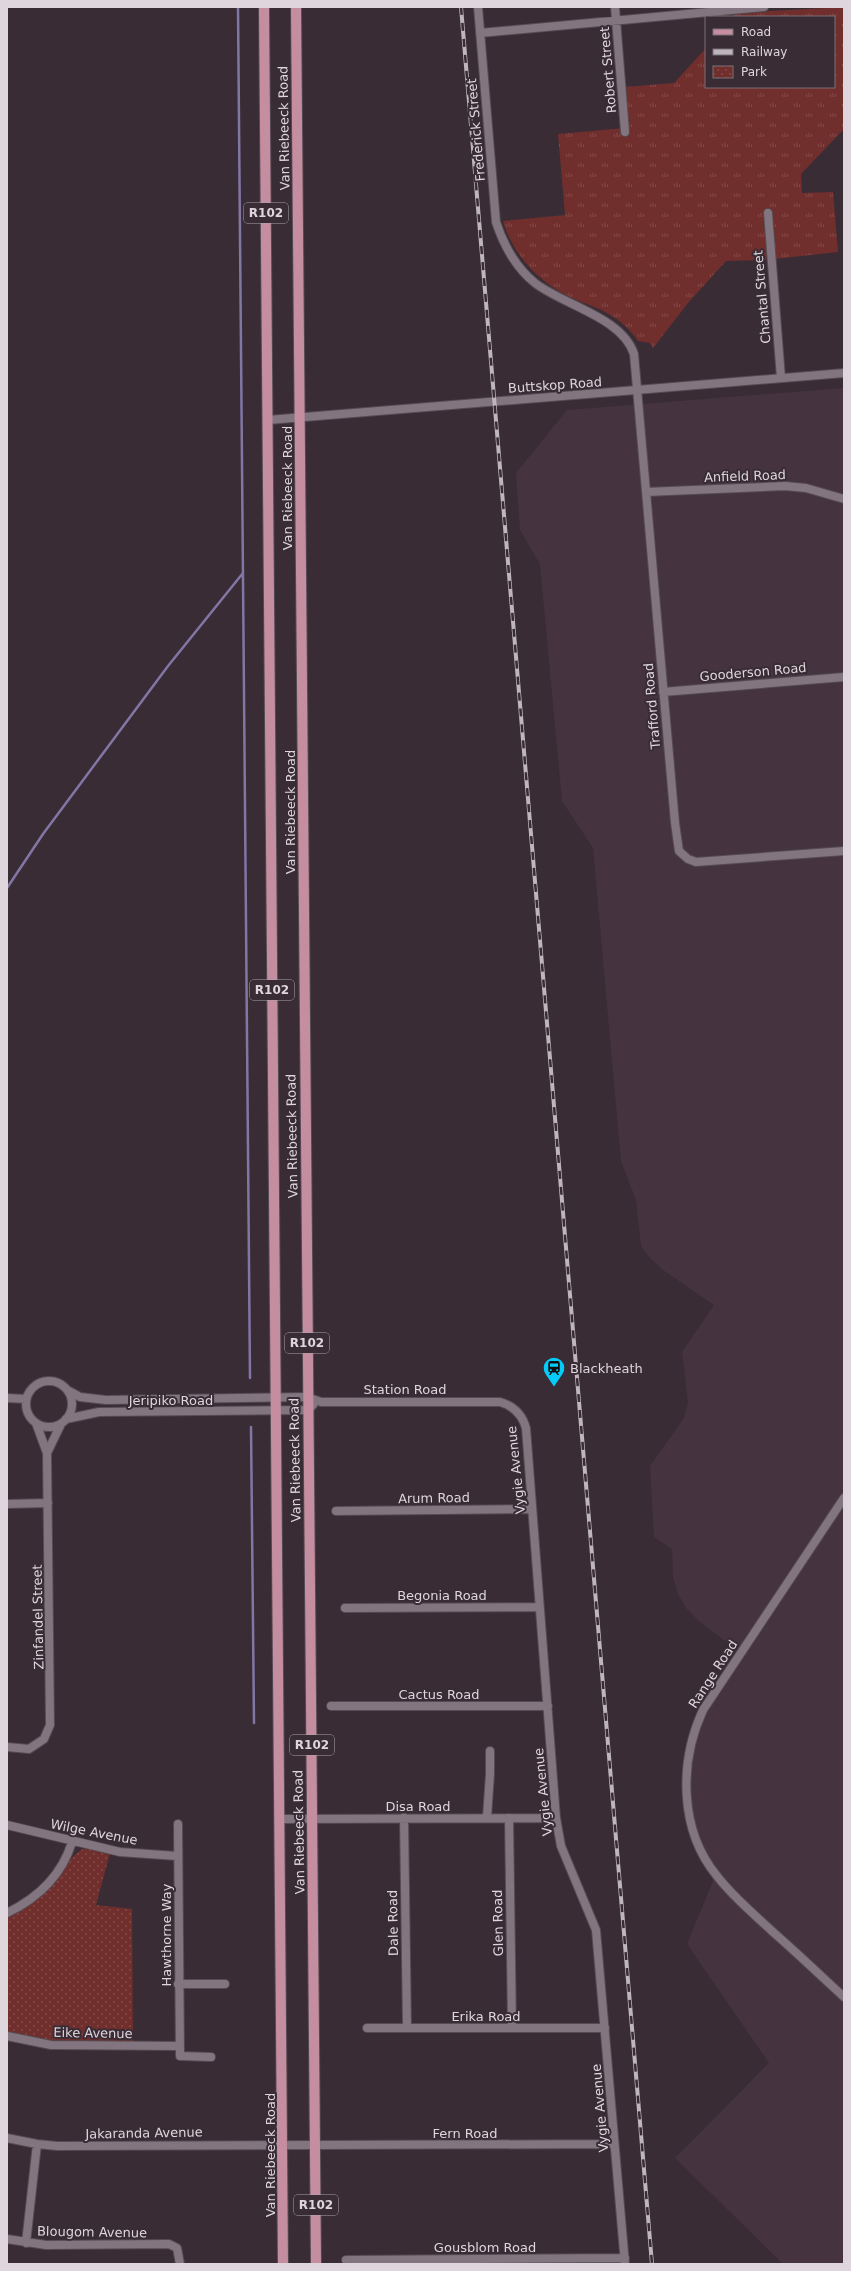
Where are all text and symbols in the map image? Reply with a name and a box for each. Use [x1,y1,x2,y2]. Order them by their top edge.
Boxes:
legend [705,16,835,88]
text: Road [741,25,771,39]
street label: Robert Street [597,26,619,114]
text: Railway [741,45,787,59]
text: Park [741,65,767,79]
street label: Van Riebeeck Road [275,66,293,190]
street label: Frederick Street [464,78,488,182]
road number: R102 [244,203,288,223]
street label: Chantal Street [750,250,774,344]
street label: Buttskop Road [508,374,602,396]
street label: Van Riebeeck Road [280,426,295,550]
street label: Anfield Road [704,467,786,485]
street label: Gooderson Road [699,660,807,684]
street label: Trafford Road [641,662,663,751]
street label: Van Riebeeck Road [283,750,298,874]
road number: R102 [250,980,294,1000]
street label: Van Riebeeck Road [283,1074,301,1198]
road number: R102 [285,1333,329,1353]
station icon: Blackheath [541,1355,567,1388]
place label: Blackheath [570,1361,643,1376]
street label: Station Road [364,1382,446,1397]
street label: Jeripiko Road [128,1393,213,1408]
street label: Van Riebeeck Road [286,1398,304,1522]
street label: Vygie Avenue [504,1425,528,1515]
street label: Arum Road [398,1490,470,1506]
street label: Zinfandel Street [30,1564,46,1670]
street label: Begonia Road [397,1588,487,1603]
street label: Range Road [685,1637,741,1711]
street label: Cactus Road [398,1687,480,1702]
road number: R102 [290,1735,334,1755]
street label: Vygie Avenue [531,1747,555,1837]
street label: Van Riebeeck Road [290,1770,308,1894]
street label: Disa Road [385,1799,451,1814]
street label: Wilge Avenue [49,1816,139,1848]
street label: Hawthorne Way [159,1883,174,1986]
street label: Dale Road [385,1890,401,1956]
street label: Glen Road [490,1890,506,1956]
street label: Erika Road [451,2009,521,2024]
street label: Eike Avenue [53,2025,133,2041]
street label: Vygie Avenue [589,2063,611,2153]
street label: Van Riebeeck Road [263,2093,278,2217]
street label: Jakaranda Avenue [84,2124,203,2142]
street label: Fern Road [433,2126,497,2141]
road number: R102 [294,2195,338,2215]
street label: Blougom Avenue [37,2224,147,2240]
street label: Gousblom Road [434,2240,536,2255]

